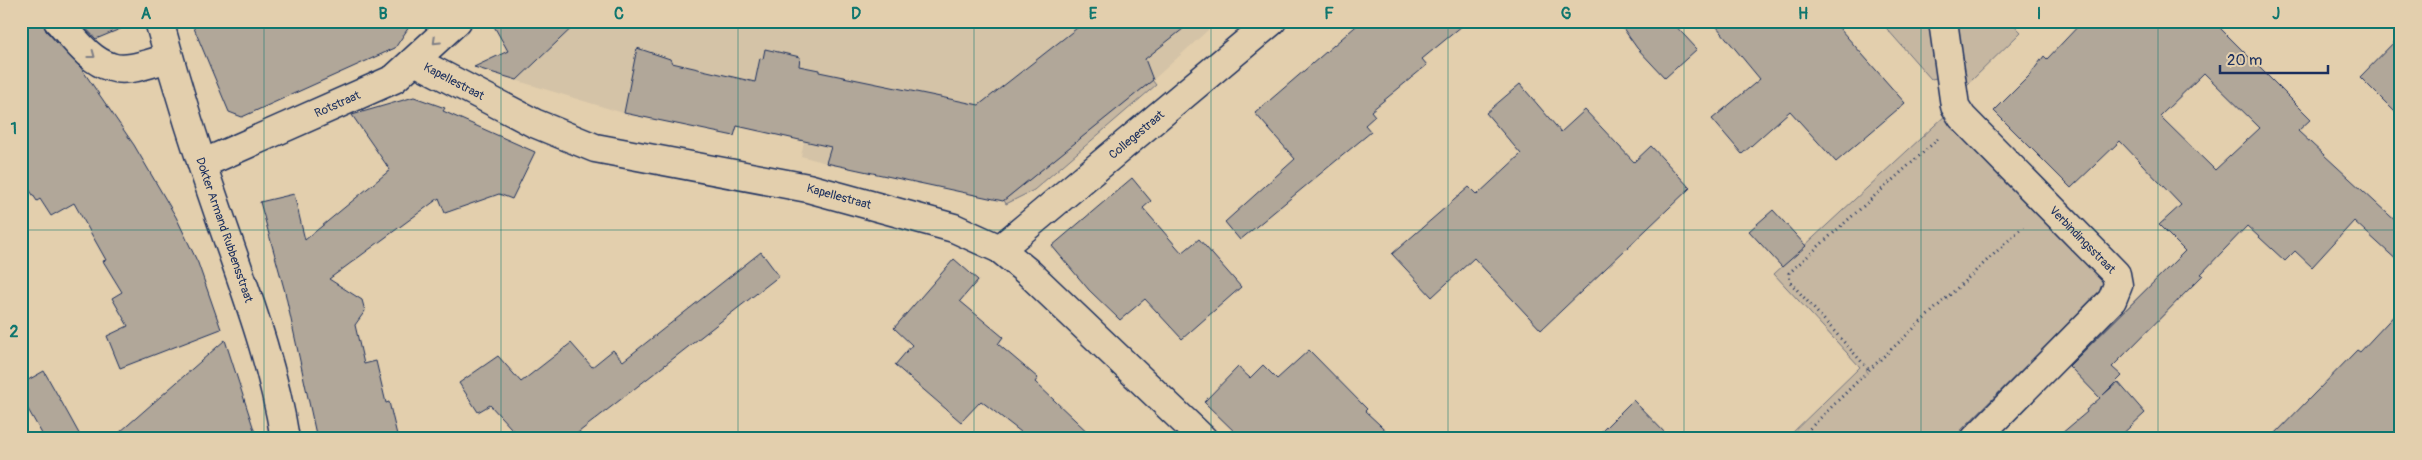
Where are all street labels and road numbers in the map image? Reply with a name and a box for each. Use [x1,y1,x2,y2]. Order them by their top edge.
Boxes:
street label: Kapellestraat [421,60,487,104]
street label: Rotstraat [312,88,363,121]
street label: Collegestraat [1106,107,1168,163]
street label: Dokter Armand Rubbensstraat [192,156,256,305]
street label: Kapellestraat [805,181,873,213]
street label: Verbindingsstraat [2046,203,2119,277]

